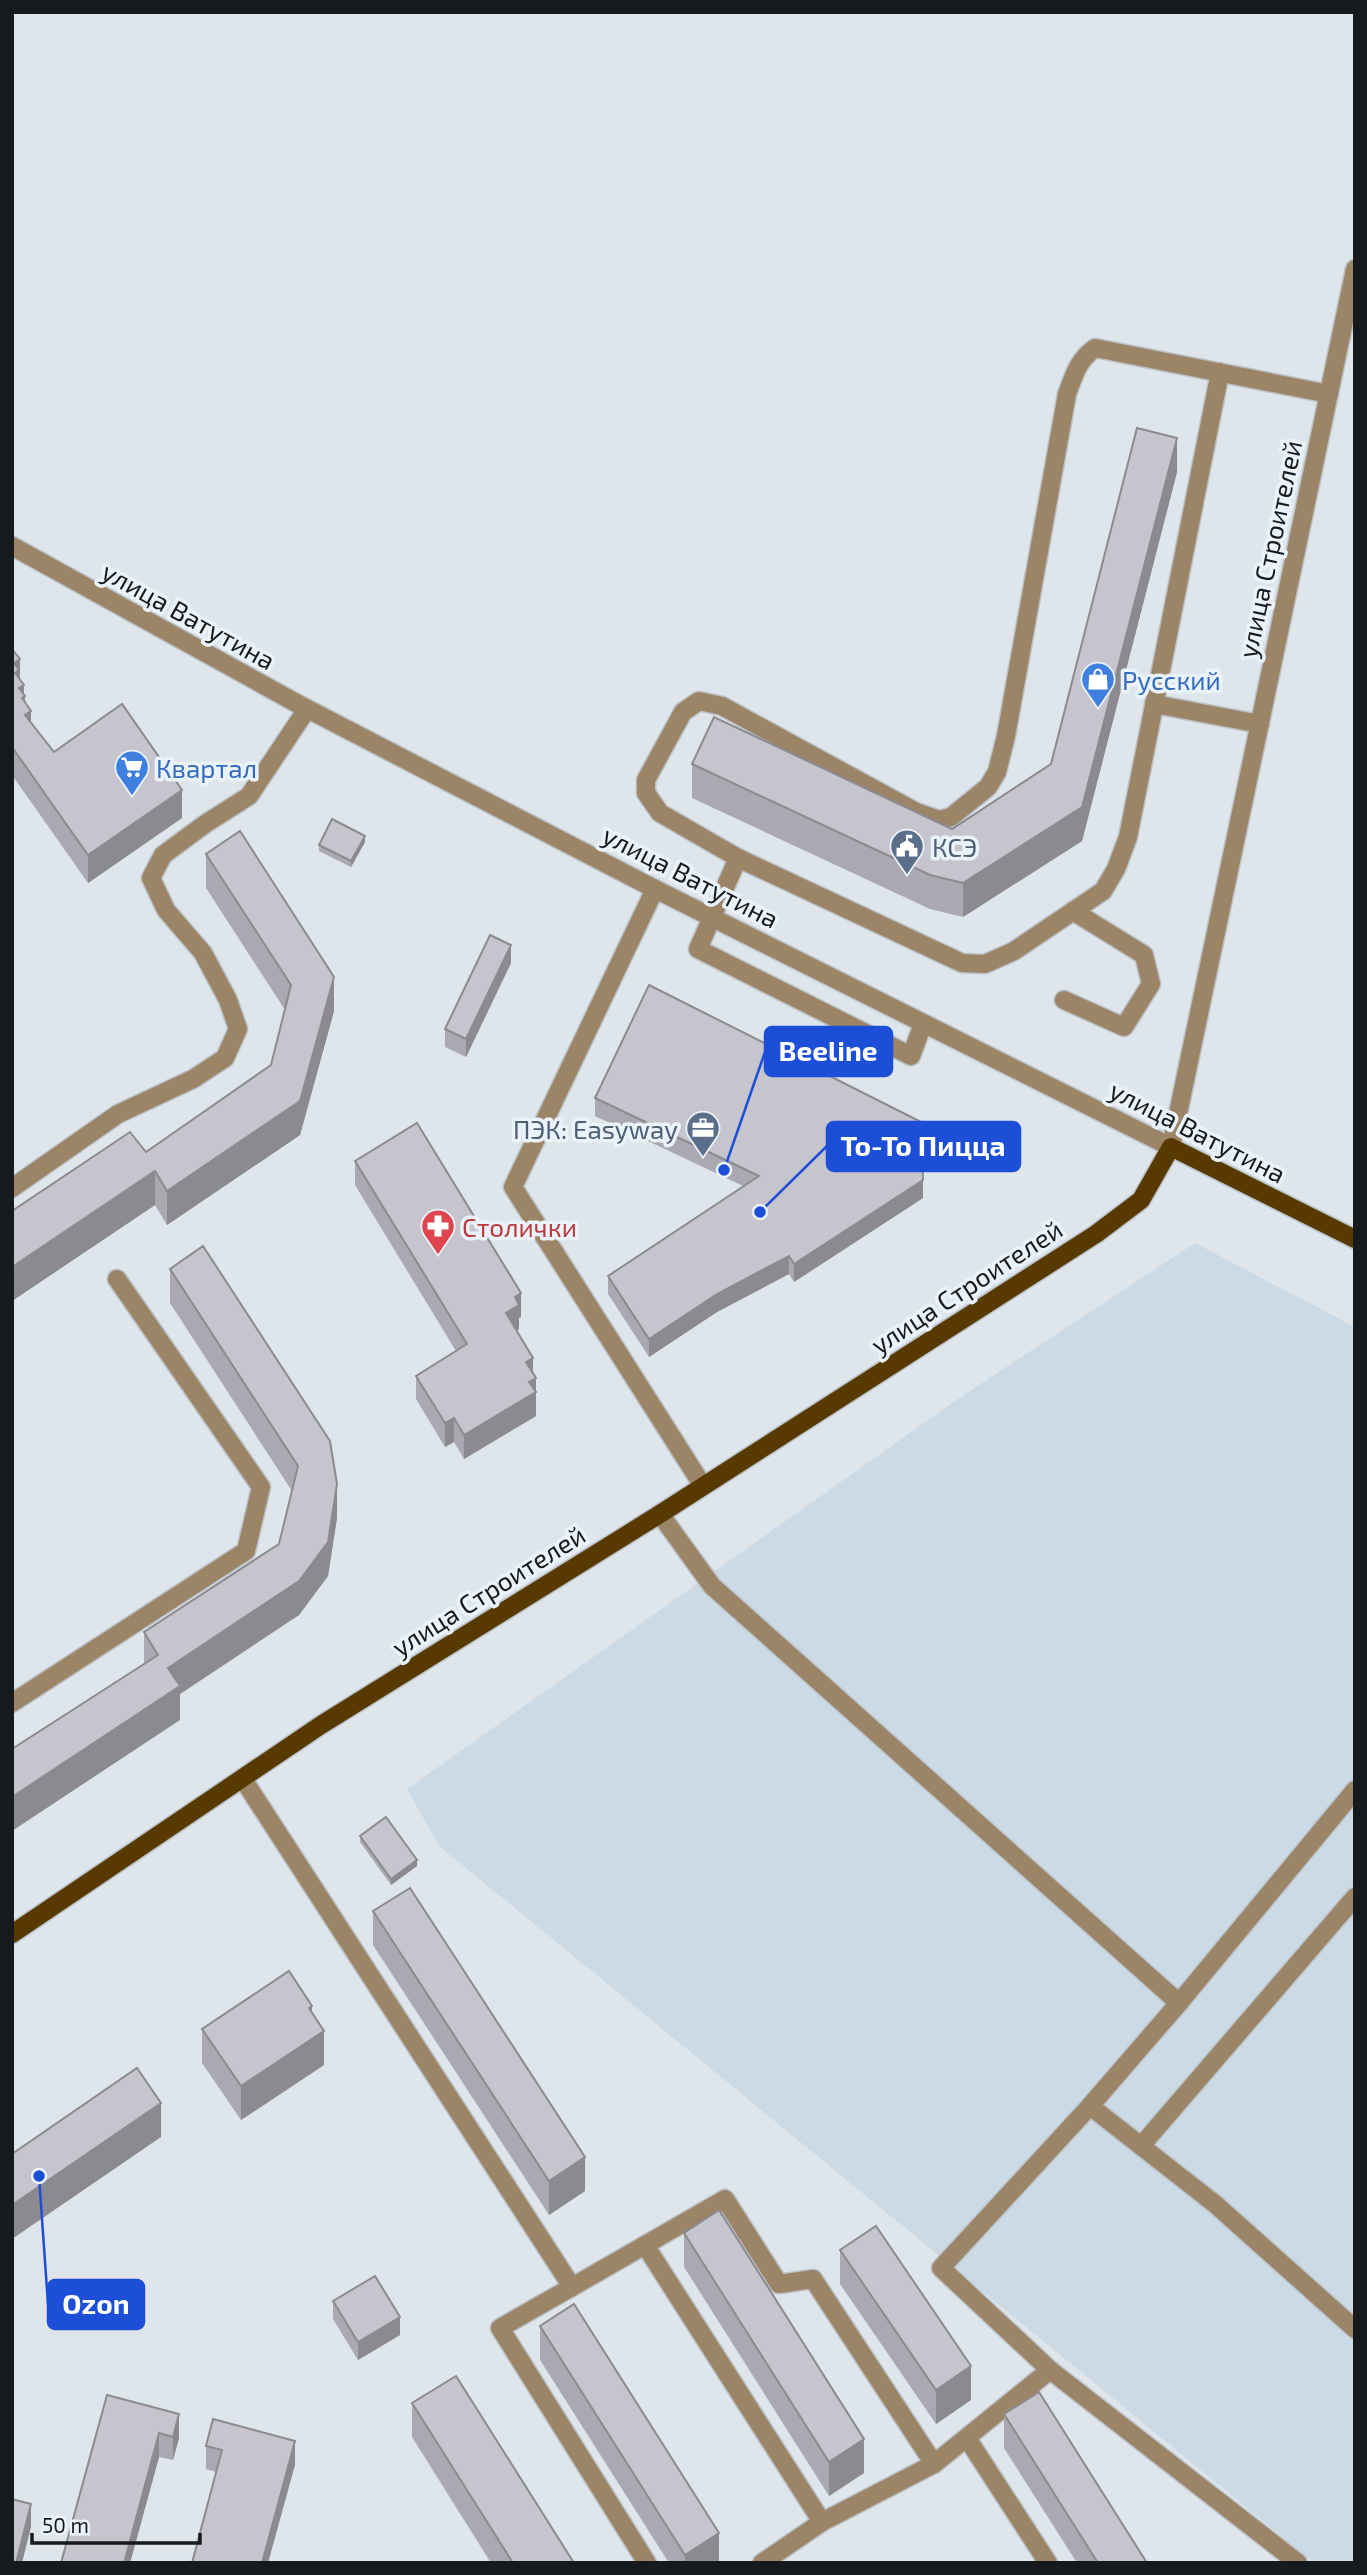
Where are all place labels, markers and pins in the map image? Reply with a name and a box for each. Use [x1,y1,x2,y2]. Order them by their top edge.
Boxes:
shop icon: Русский [1079,660,1117,709]
place label: Русский [1122,664,1221,696]
supermarket icon: Квартал [113,748,151,797]
place label: Квартал [156,752,257,783]
public building icon: КСЭ [888,827,926,876]
place label: КСЭ [932,831,977,862]
callout: Beeline [765,1027,892,1076]
office icon: ПЭК: Easyway [684,1109,722,1158]
place label: ПЭК: Easyway [513,1113,678,1144]
callout: То-То Пицца [827,1122,1020,1171]
pharmacy icon: Столички [419,1207,457,1256]
place label: Столички [462,1211,577,1242]
callout: Ozon [48,2280,144,2329]

